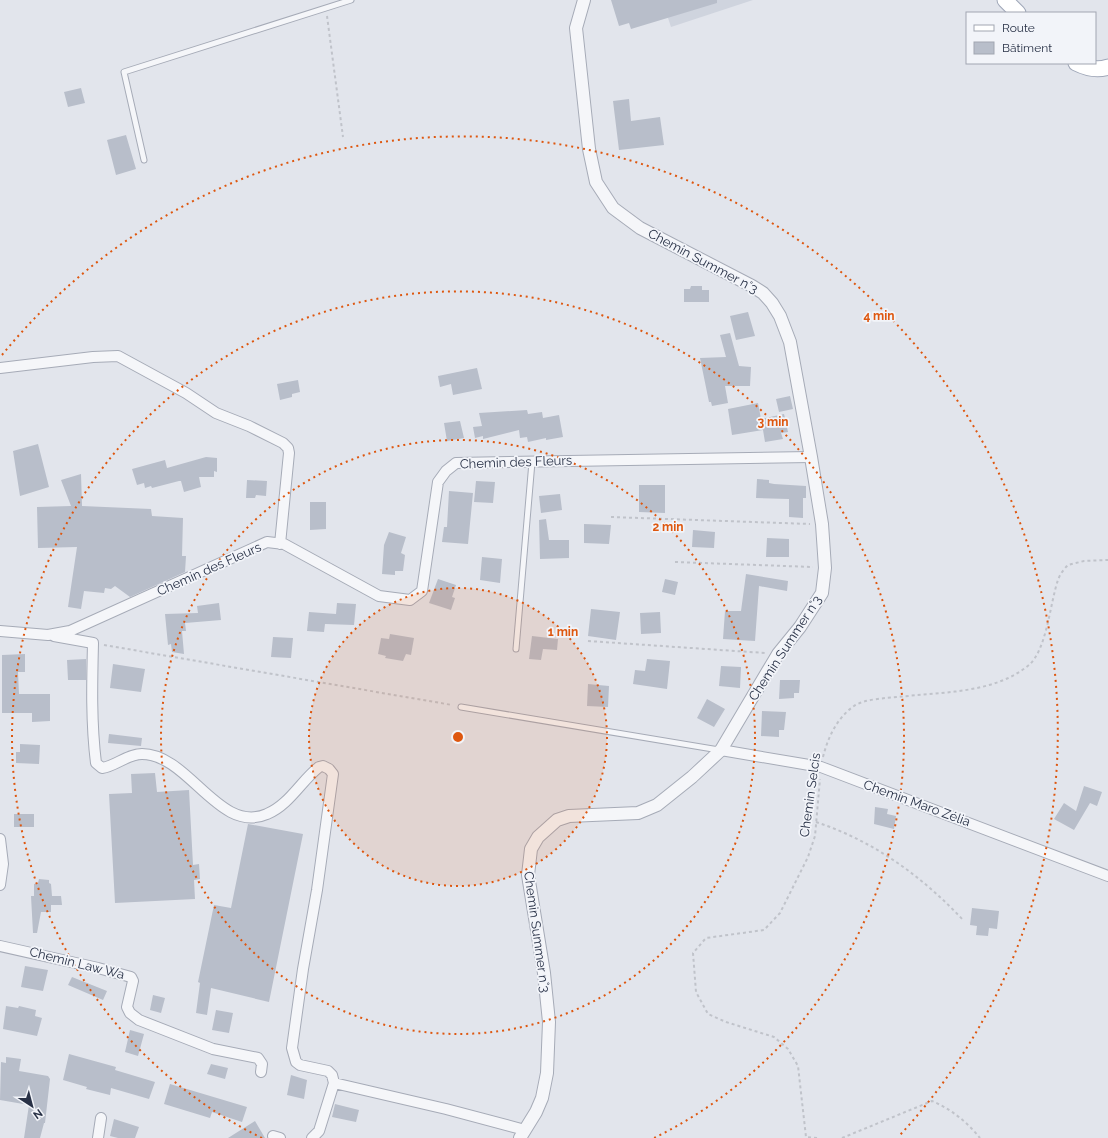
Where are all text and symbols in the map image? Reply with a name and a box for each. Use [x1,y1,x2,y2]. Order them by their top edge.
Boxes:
legend [966,12,1096,64]
text: Route [1002,21,1035,35]
text: Bâtiment [1002,41,1052,55]
street label: Chemin Summer n°3 [646,226,761,296]
text: 4 min [863,309,895,323]
text: 3 min [757,415,789,429]
street label: Chemin des Fleurs [460,453,572,471]
text: 2 min [652,520,684,534]
street label: Chemin des Fleurs [155,539,263,599]
street label: Chemin Summer n°3 [745,593,825,703]
text: 1 min [548,625,578,639]
centre of rings [451,730,465,744]
street label: Chemin Selcis [797,752,823,838]
street label: Chemin Maro Zélia [861,777,973,829]
street label: Chemin Summer n°3 [521,870,553,994]
street label: Chemin Law Wa [28,944,126,982]
north arrow [12,1086,52,1126]
text: N [30,1106,45,1121]

